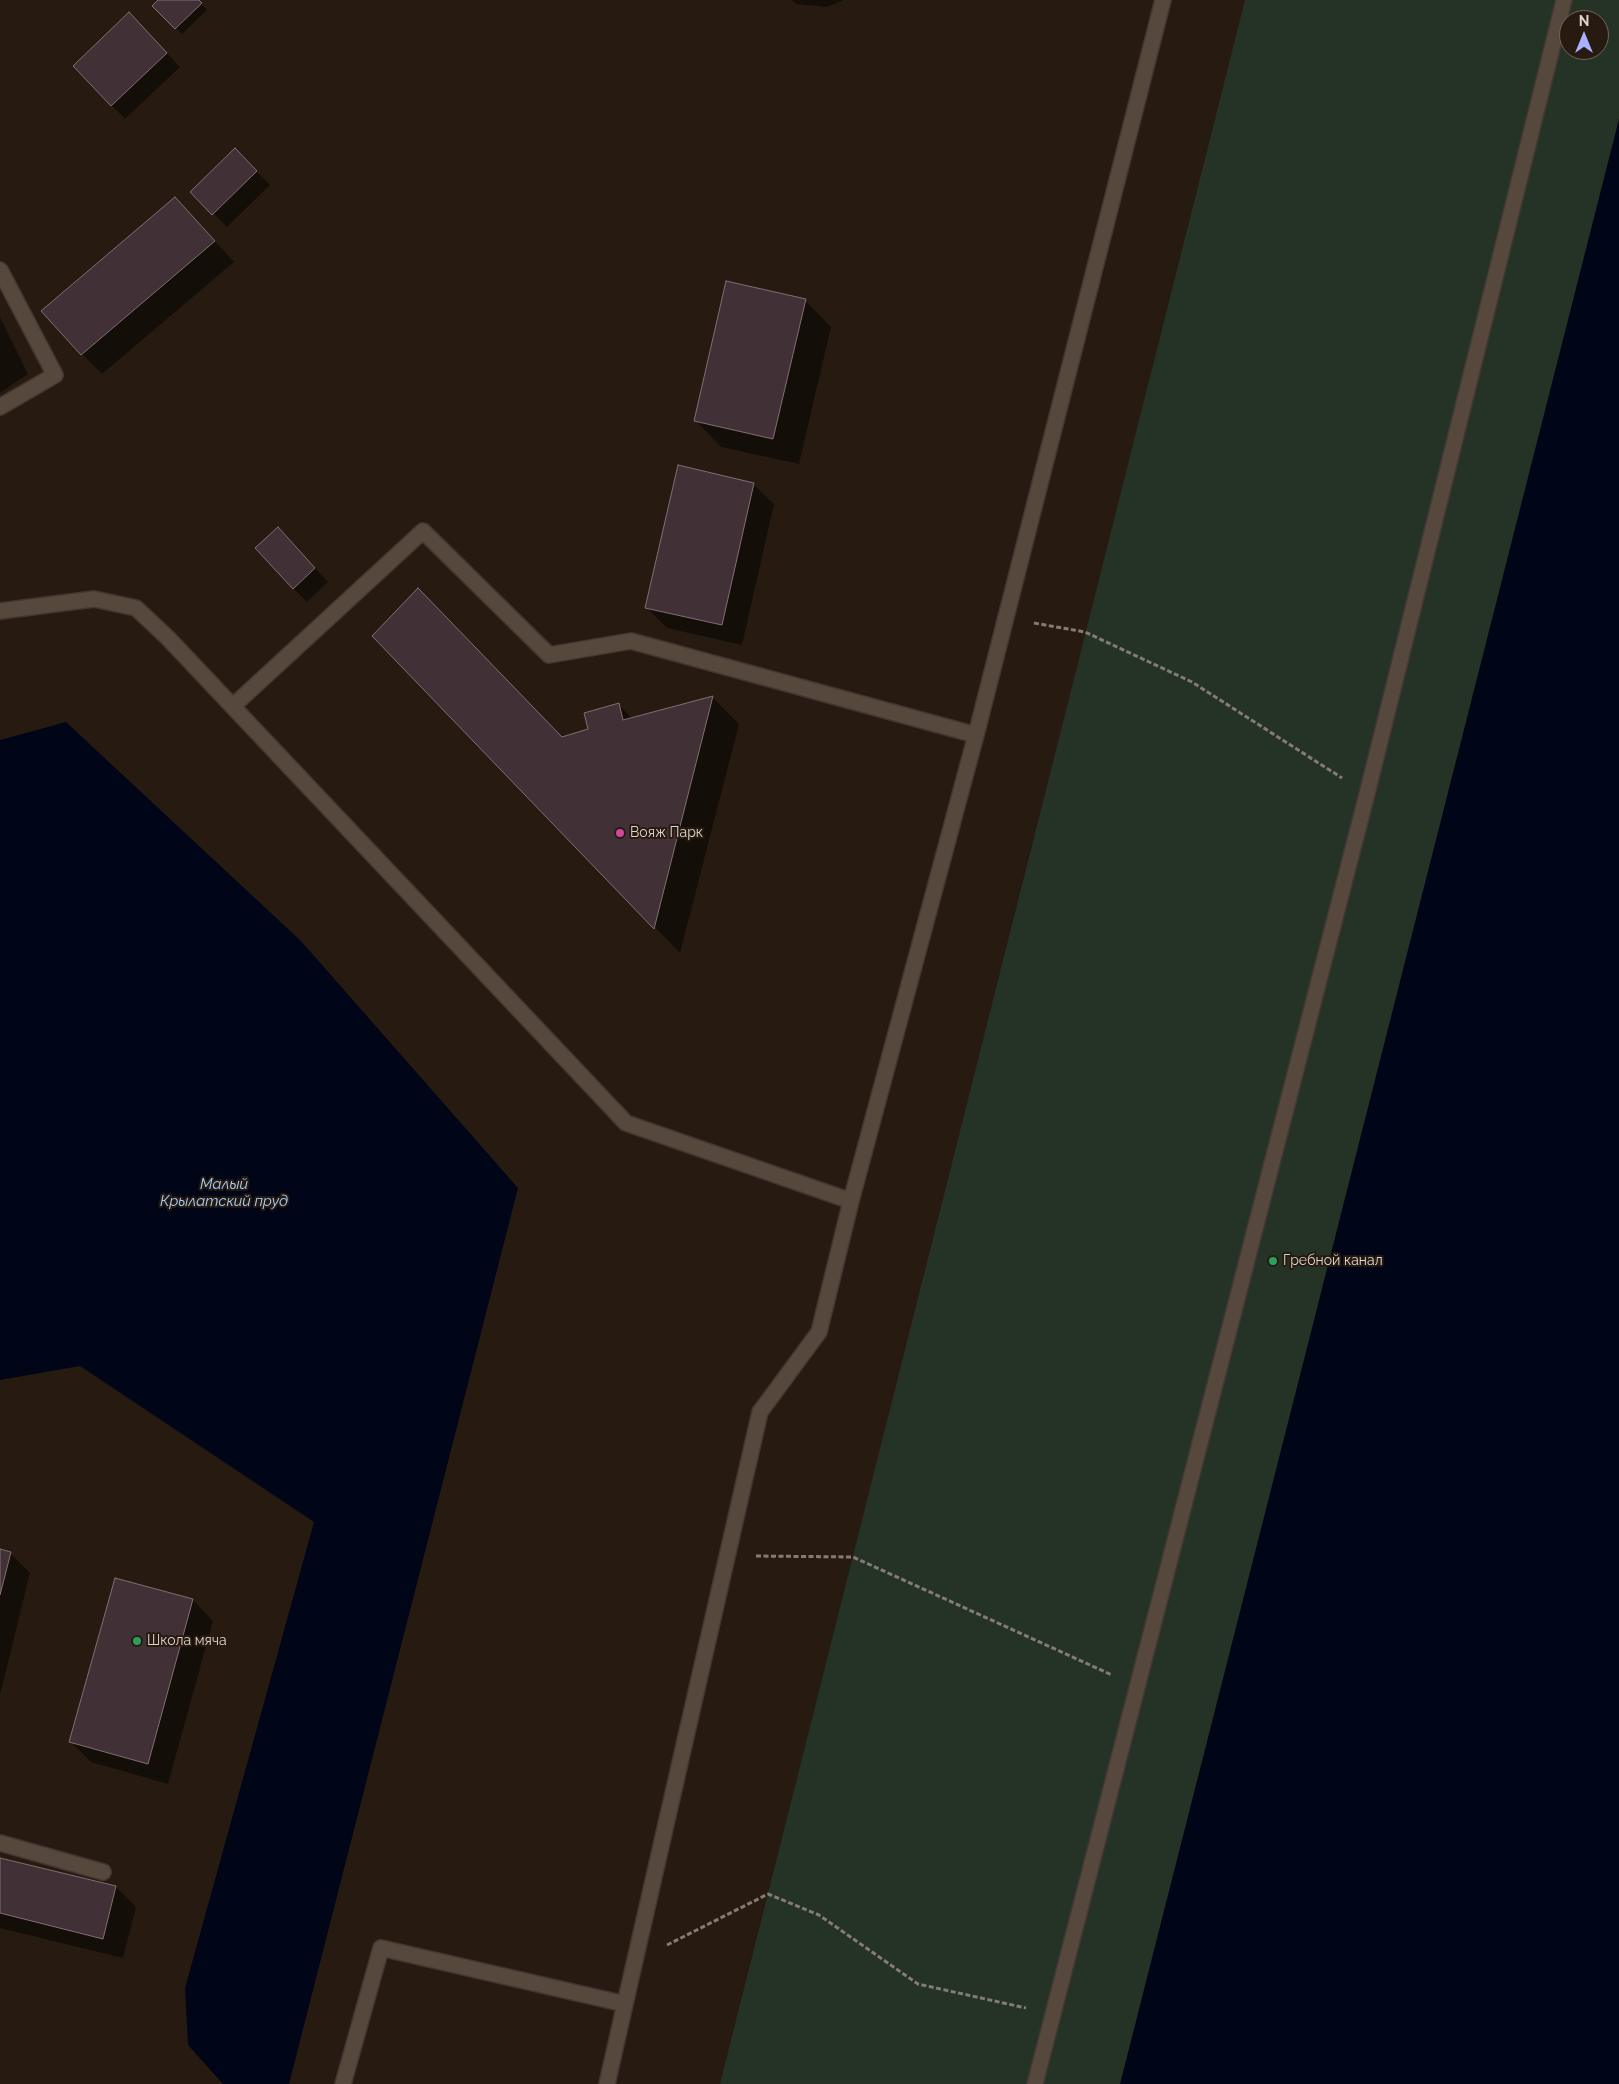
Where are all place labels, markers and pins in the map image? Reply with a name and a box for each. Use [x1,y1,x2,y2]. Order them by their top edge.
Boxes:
place label: Вояж Парк [630,825,703,841]
marker: Вояж Парк [614,827,626,839]
place label: Гребной канал [1283,1253,1383,1269]
marker: Гребной канал [1267,1255,1279,1267]
place label: Школа мяча [147,1633,227,1649]
marker: Школа мяча [131,1635,143,1647]

